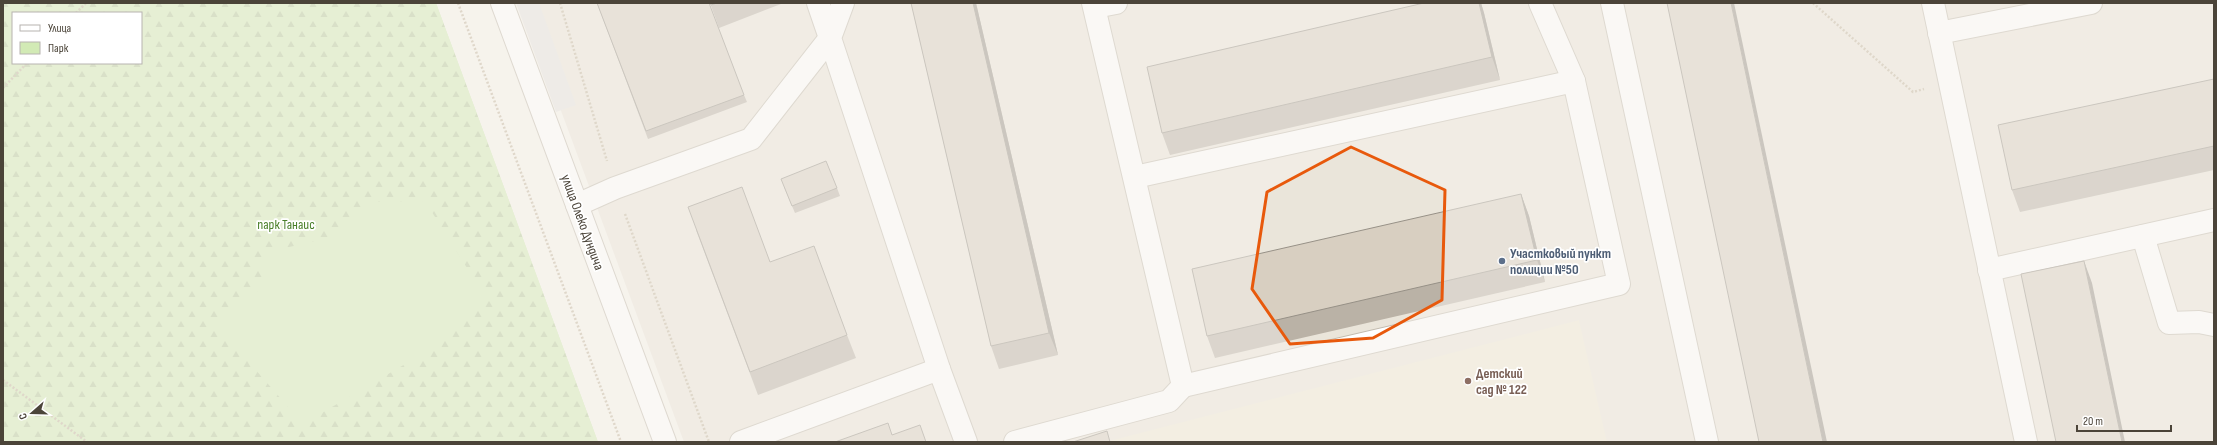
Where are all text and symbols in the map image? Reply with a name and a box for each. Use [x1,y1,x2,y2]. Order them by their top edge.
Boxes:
legend [12,12,142,64]
text: Улица [48,21,72,36]
text: Парк [48,41,69,56]
street label: улица Олеко Дундича [557,172,608,272]
park label: парк Танаис [257,216,315,233]
place label: Участковый пункт полиции №50 [1510,245,1611,278]
marker: Участковый пункт полиции №50 [1497,256,1507,266]
place label: Детский сад № 122 [1476,365,1527,398]
marker: Детский сад № 122 [1463,376,1473,386]
north arrow [12,393,52,433]
scale bar [2077,407,2171,433]
text: С [16,411,30,421]
text: 20 m [2083,414,2103,429]

